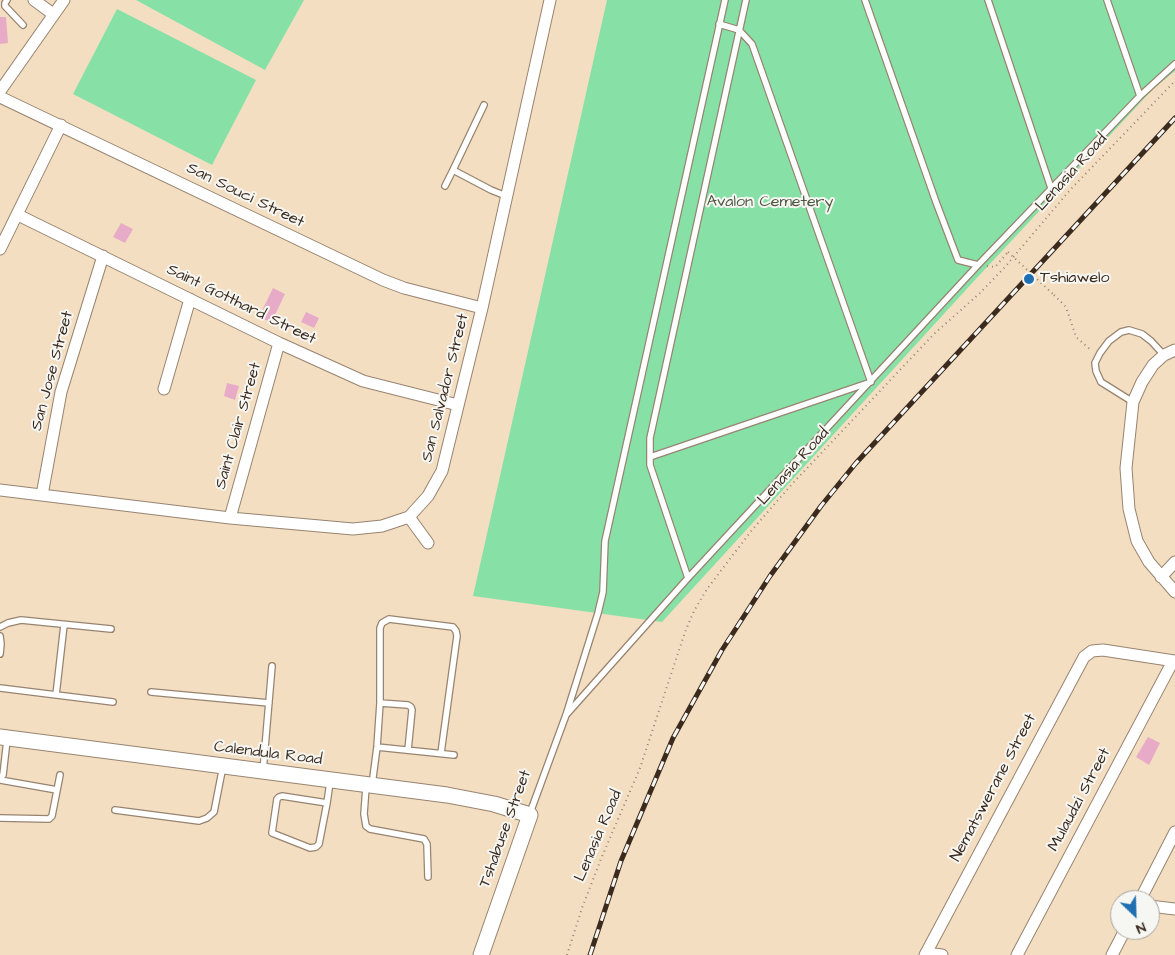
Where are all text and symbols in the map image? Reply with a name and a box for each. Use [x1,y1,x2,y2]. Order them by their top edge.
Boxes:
street label: Lenasia Road [1032,130,1112,216]
street label: San Souci Street [183,159,307,233]
park label: Avalon Cemetery [707,193,833,213]
street label: Saint Gotthard Street [163,261,319,349]
place label: Tshiawelo [1040,269,1110,289]
marker: Tshiawelo [1022,272,1036,286]
street label: San Jose Street [28,309,78,433]
street label: San Salvador Street [418,312,474,464]
street label: Saint Clair Street [212,361,266,491]
street label: Lenasia Road [754,424,834,510]
street label: Nematswerane Street [947,711,1041,865]
street label: Calendula Road [213,738,323,770]
street label: Mulaudzi Street [1045,745,1115,855]
street label: Tshabuse Street [476,768,536,890]
street label: Lenasia Road [571,787,627,885]
north arrow [1110,890,1160,940]
text: N [1133,917,1149,939]

